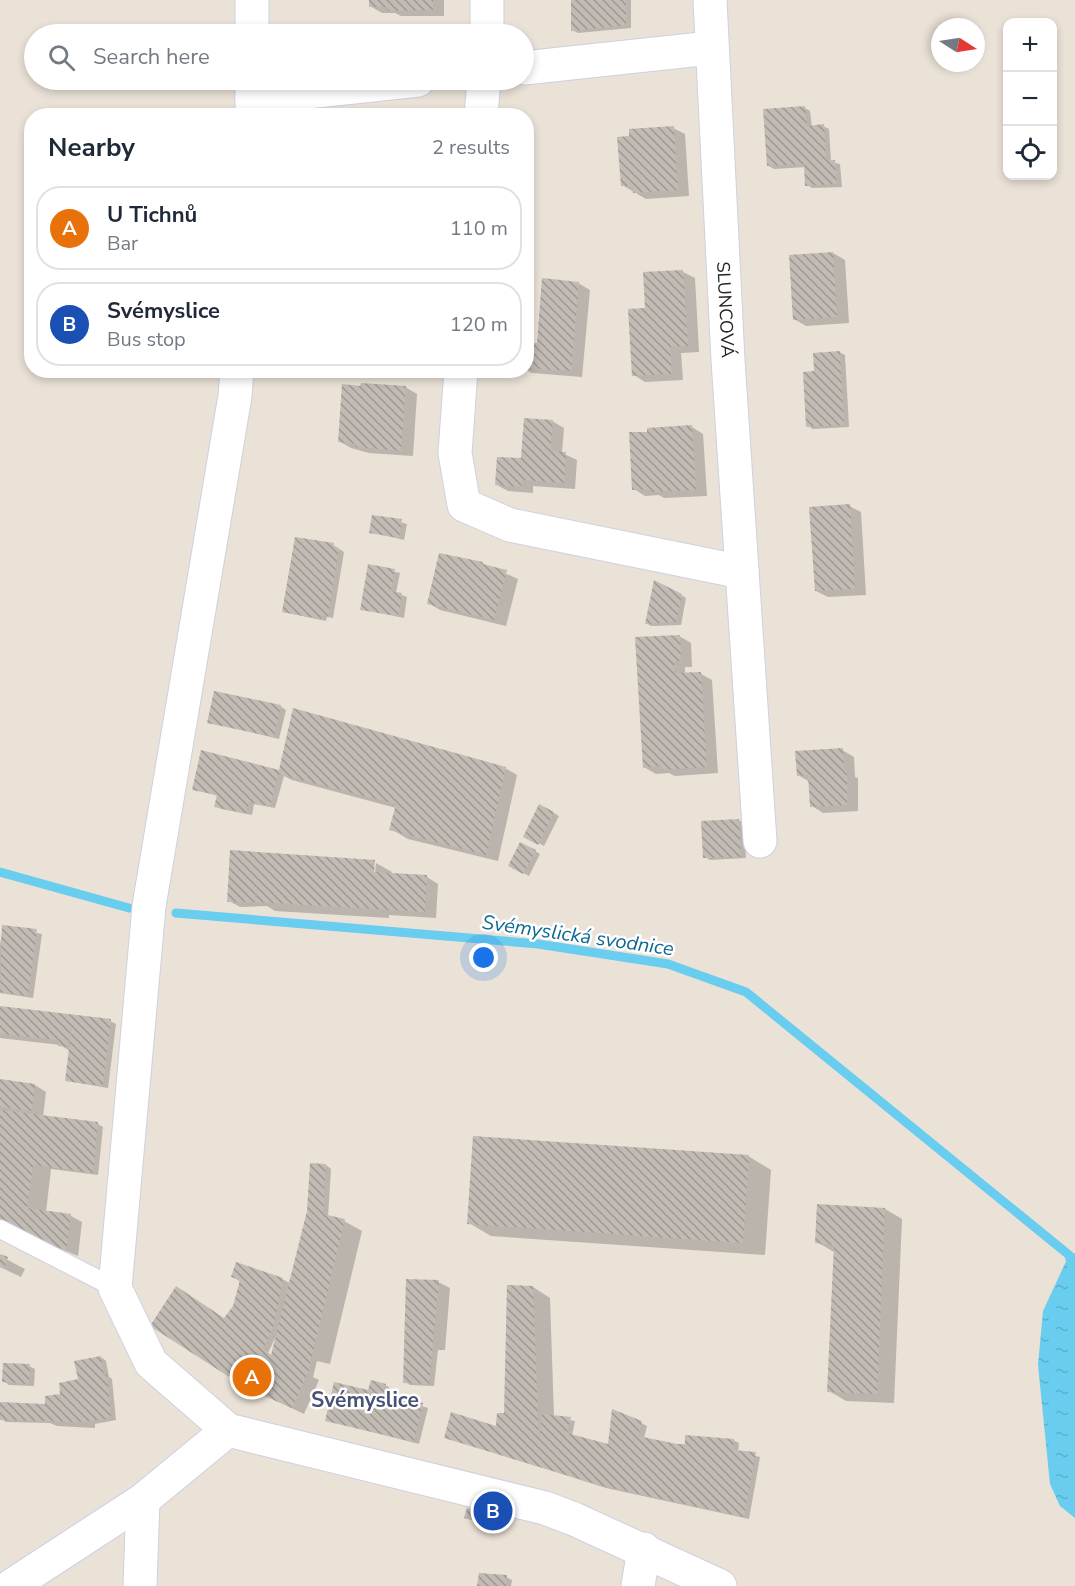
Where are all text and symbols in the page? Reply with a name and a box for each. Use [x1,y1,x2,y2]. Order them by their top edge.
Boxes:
north arrow [931,18,985,72]
map controls [1003,18,1057,180]
button: + [1003,18,1057,72]
search box [24,24,534,90]
icon: search [45,41,78,74]
text: Search here [93,42,210,72]
button: − [1003,72,1057,126]
button: locate [1003,126,1057,180]
text: Nearby [48,130,135,165]
text: 2 results [432,134,510,161]
text: U Tichnů [107,200,197,230]
text: A [62,215,77,242]
text: 110 m [450,215,508,242]
text: Bar [107,230,138,257]
street label: SLUNCOVÁ [711,261,740,358]
text: Svémyslice [107,296,220,326]
text: B [63,311,76,338]
text: 120 m [450,311,508,338]
text: Bus stop [107,326,186,353]
water label: Svémyslická svodnice [480,909,676,962]
your location [469,943,498,972]
pin: A [232,1354,272,1400]
district label: Svémyslice [311,1386,419,1414]
pin: B [474,1488,512,1534]

